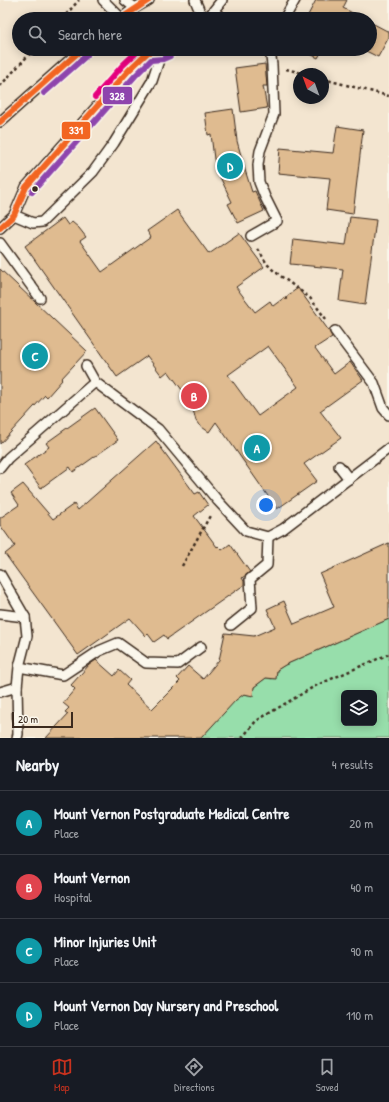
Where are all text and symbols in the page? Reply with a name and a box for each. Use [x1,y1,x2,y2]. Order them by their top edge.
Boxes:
search box [12,12,377,56]
icon: search [26,23,48,45]
text: Search here [58,24,122,45]
north arrow [293,68,329,104]
line badge: 328 [102,86,133,105]
text: 328 [110,89,125,103]
line badge: 331 [61,121,91,140]
text: 331 [69,123,83,137]
pin: D [217,151,243,181]
unlabelled marker [30,184,40,194]
pin: C [22,341,48,371]
pin: B [181,381,207,411]
pin: A [244,433,270,463]
your location [256,495,276,515]
map controls [341,690,377,726]
button: layers [341,690,377,726]
scale bar [12,710,73,729]
text: 20 m [18,712,38,726]
text: Nearby [16,753,59,776]
text: 4 results [332,755,373,773]
text: Mount Vernon Postgraduate Medical Centre [54,803,290,824]
text: A [26,814,32,832]
text: 20 m [349,814,373,832]
text: Place [54,824,79,842]
text: Mount Vernon [54,867,130,888]
text: B [26,878,32,896]
text: 40 m [350,878,373,896]
text: Hospital [54,888,92,906]
text: Minor Injuries Unit [54,931,156,952]
text: C [25,942,33,960]
text: 90 m [351,942,373,960]
text: Place [54,952,79,970]
text: Mount Vernon Day Nursery and Preschool [54,995,278,1016]
text: D [26,1006,32,1024]
text: 110 m [346,1006,373,1024]
text: Place [54,1016,79,1034]
tab: Map [51,1056,73,1094]
tab: Directions [174,1056,215,1094]
tab: Saved [316,1056,338,1094]

